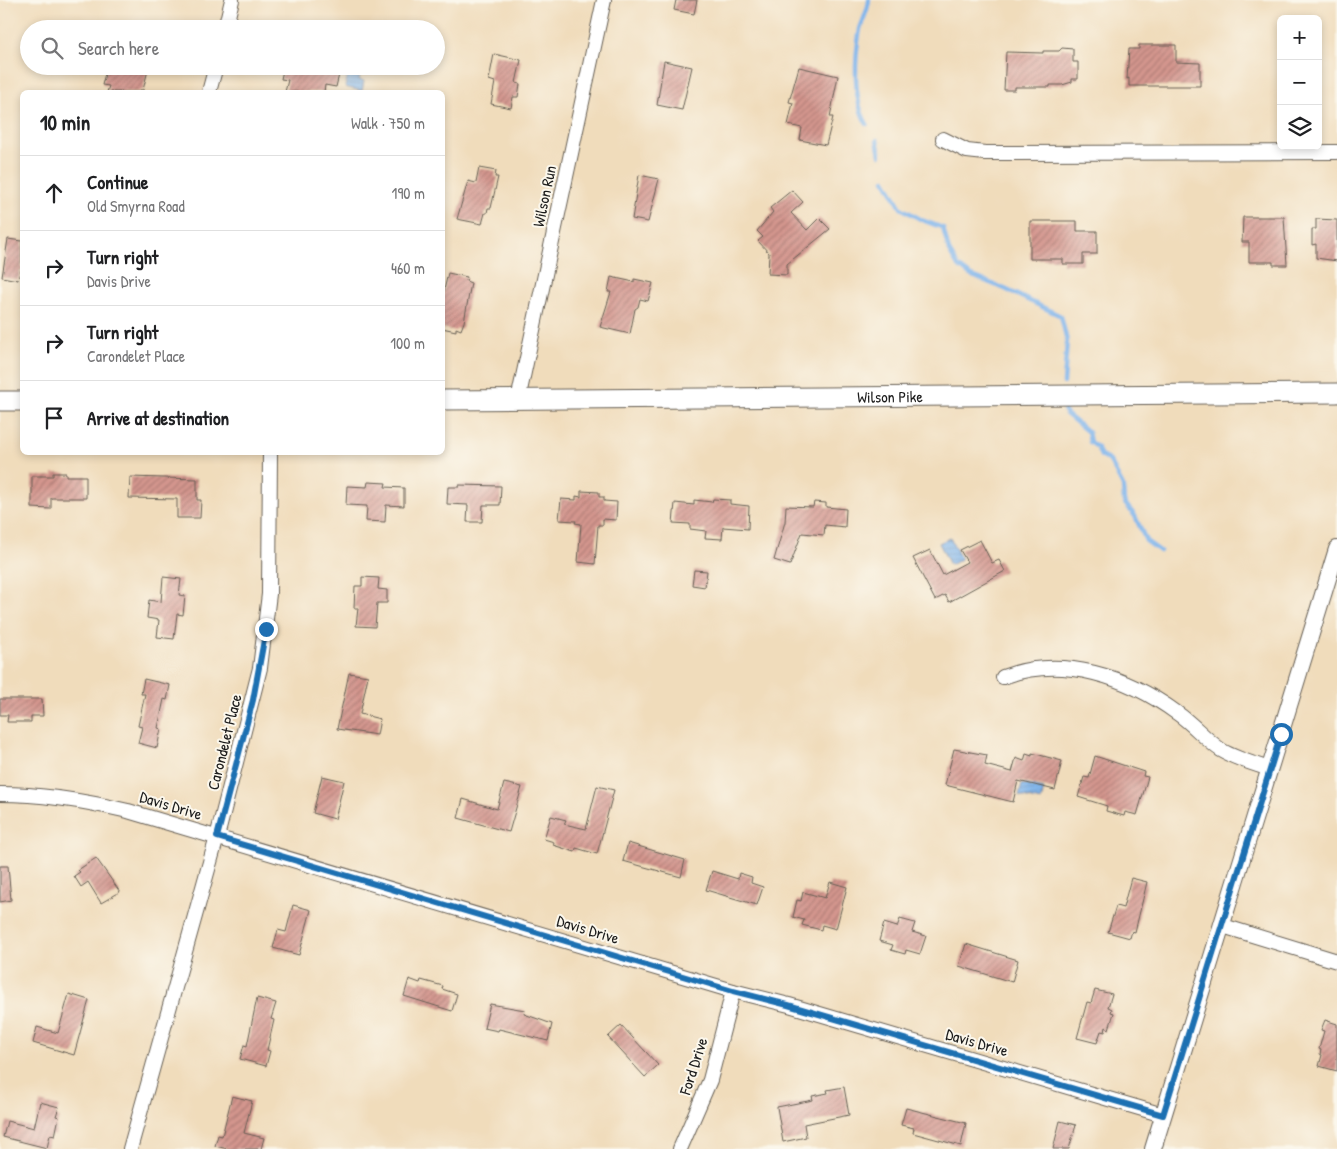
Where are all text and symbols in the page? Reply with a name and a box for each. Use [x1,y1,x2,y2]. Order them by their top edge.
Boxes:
map controls [1277,15,1322,150]
button: + [1277,15,1322,60]
search box [20,20,445,75]
icon: search [38,34,66,62]
text: Search here [78,35,159,61]
button: − [1277,60,1322,105]
button: layers [1277,105,1322,150]
text: 10 min [40,108,90,137]
text: Walk · 750 m [351,112,425,134]
street label: Wilson Run [527,163,561,229]
text: Continue [87,169,148,195]
icon: ahead [40,179,68,207]
text: 190 m [392,182,425,204]
text: Old Smyrna Road [87,195,185,217]
text: Turn right [87,244,158,270]
icon: right [40,254,68,282]
text: 460 m [391,257,425,279]
text: Davis Drive [87,270,151,292]
text: Turn right [87,319,158,345]
icon: right [40,329,68,357]
text: 100 m [390,332,425,354]
text: Carondelet Place [87,345,185,367]
street label: Wilson Pike [857,385,923,408]
icon: arrive [40,404,68,432]
text: Arrive at destination [87,405,229,431]
route end [255,618,278,641]
street label: Carondelet Place [201,691,247,792]
route start [1270,723,1293,746]
street label: Davis Drive [137,785,205,825]
street label: Davis Drive [554,909,622,949]
street label: Davis Drive [943,1023,1011,1062]
street label: Ford Drive [673,1034,713,1098]

